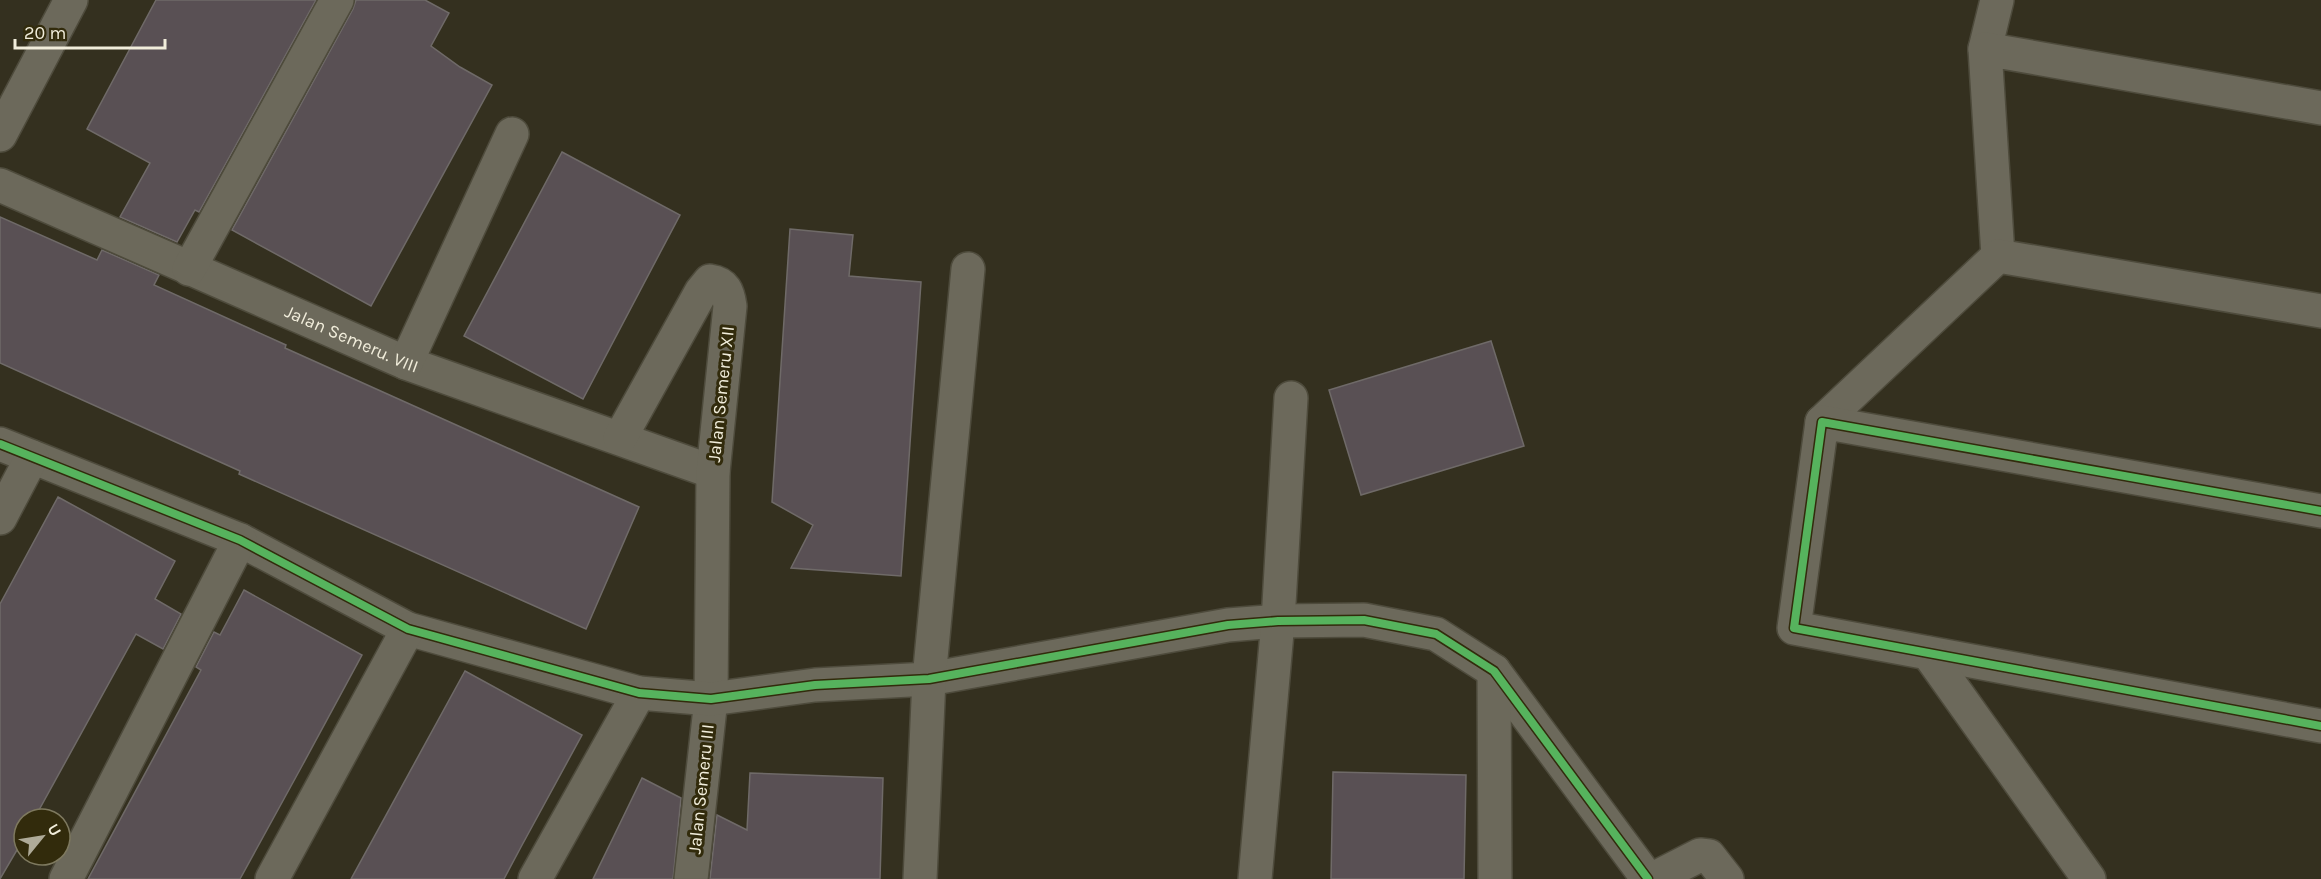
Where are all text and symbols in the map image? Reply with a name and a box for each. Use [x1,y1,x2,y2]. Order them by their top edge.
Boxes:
scale bar [15,12,165,50]
text: 20 m [24,22,66,44]
street label: Jalan Semeru. VIII [281,300,422,378]
street label: Jalan Semeru XII [703,325,739,463]
street label: Jalan Semeru III [683,723,719,855]
north arrow [12,807,72,867]
text: U [44,820,66,839]

